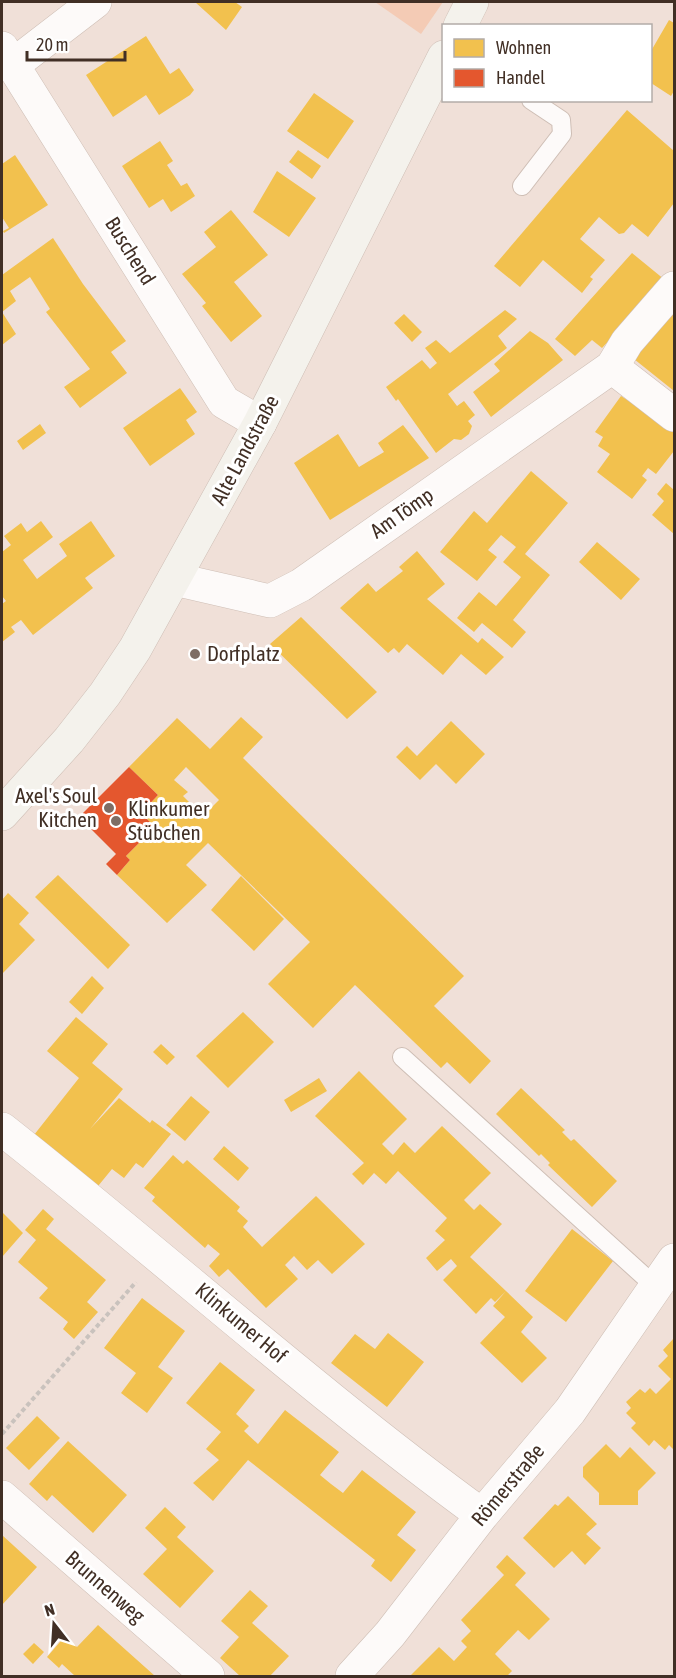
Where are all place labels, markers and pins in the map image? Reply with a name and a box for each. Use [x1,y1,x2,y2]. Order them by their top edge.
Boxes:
place label: Dorfplatz [207,641,280,665]
marker: Dorfplatz [188,647,202,661]
place label: Axel's Soul Kitchen [15,783,97,831]
place label: Klinkumer Stübchen [128,796,210,844]
marker: Axel's Soul Kitchen [102,801,116,815]
marker: Klinkumer Stübchen [109,814,123,828]

